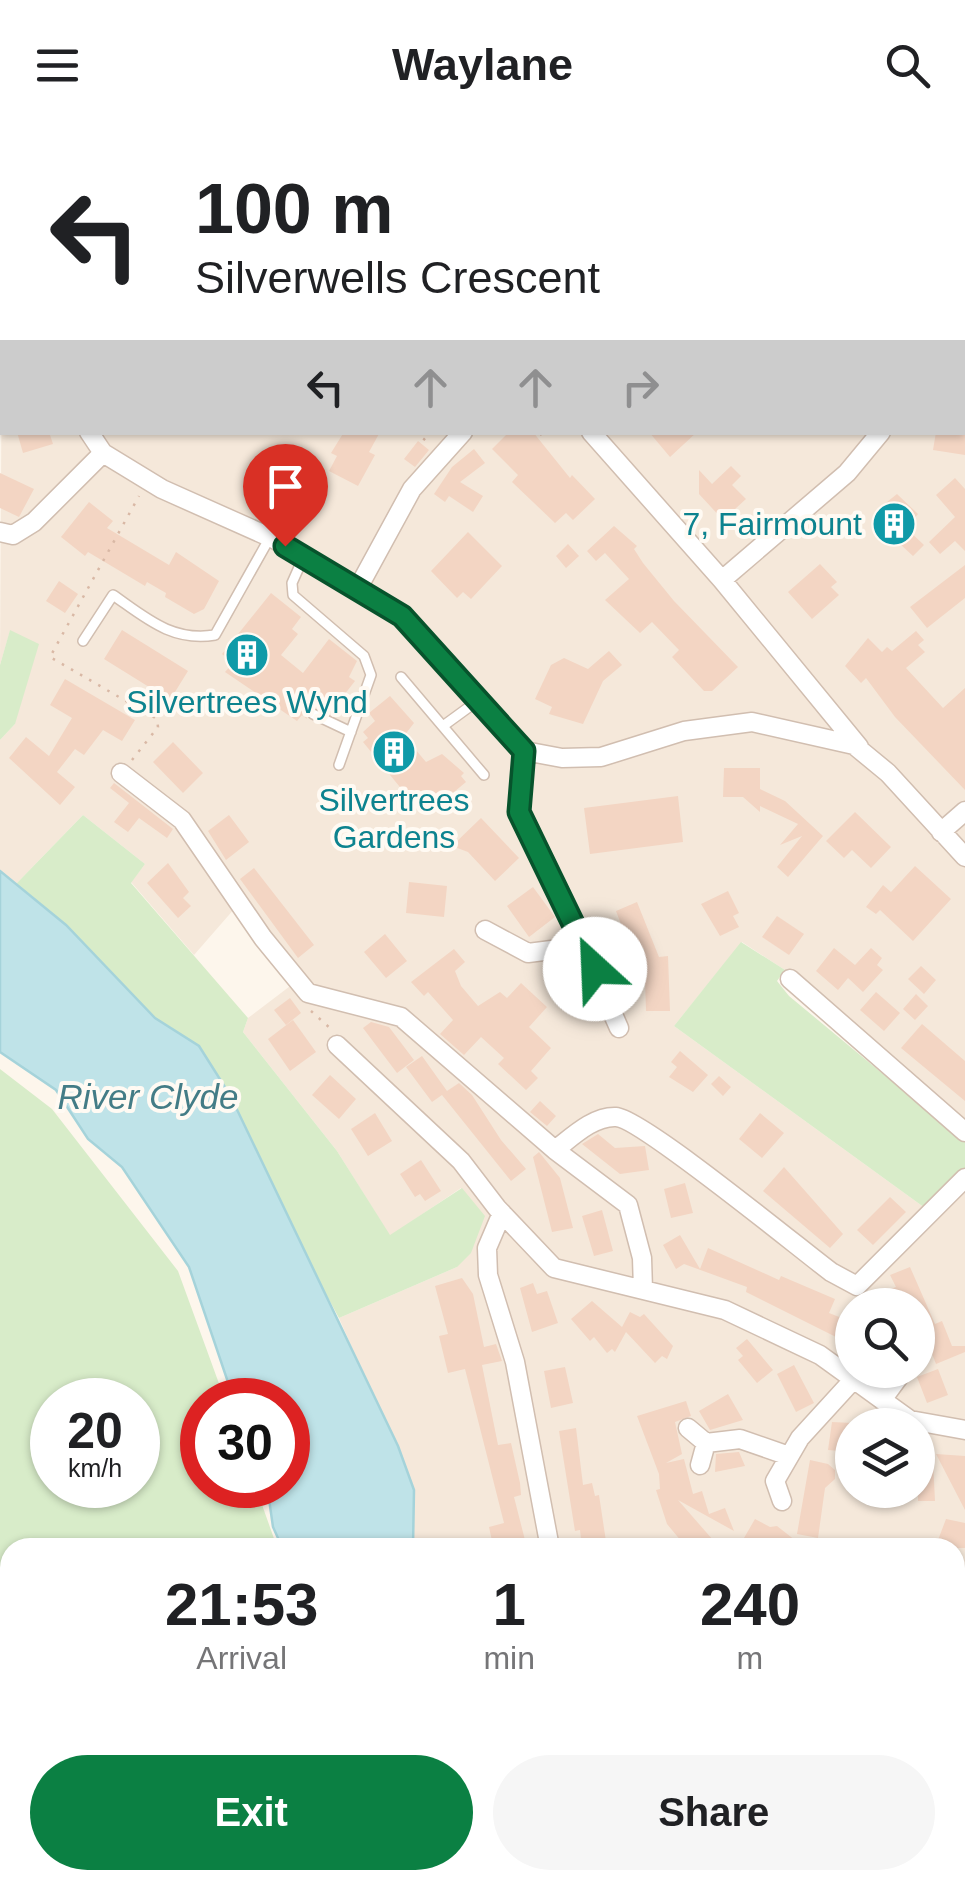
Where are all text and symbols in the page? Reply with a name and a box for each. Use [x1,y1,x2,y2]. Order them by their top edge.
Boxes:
icon: menu [30,38,85,93]
icon: search [880,38,935,93]
text: Waylane [392,39,573,90]
icon: left [30,170,160,300]
text: 100 m [195,170,393,248]
text: Silverwells Crescent [195,252,600,303]
icon: left [298,360,353,415]
icon: ahead [403,360,458,415]
icon: ahead [508,360,563,415]
icon: right [613,360,668,415]
pin [243,444,328,547]
icon: arrive [258,459,313,514]
building icon: 7, Fairmount [871,501,917,547]
place label: 7, Fairmount [682,506,862,542]
building icon: Silvertrees Wynd [224,632,270,678]
place label: Silvertrees Wynd [126,684,368,720]
building icon: Silvertrees Gardens [371,729,417,775]
place label: Silvertrees Gardens [318,782,470,855]
position arrow [543,917,647,1021]
water label: River Clyde [58,1077,238,1116]
map controls [835,1288,935,1508]
button: search [835,1288,935,1388]
speed limit sign: 30 [180,1378,310,1508]
text: 20 [67,1403,123,1459]
button: layers [835,1408,935,1508]
text: km/h [68,1454,122,1482]
text: 21:53 [165,1571,318,1638]
text: 1 [492,1571,526,1638]
text: 240 [700,1571,800,1638]
text: Arrival [196,1640,287,1676]
text: min [483,1640,535,1676]
text: m [737,1640,763,1676]
button: Exit [30,1755,473,1870]
button: Share [493,1755,935,1870]

